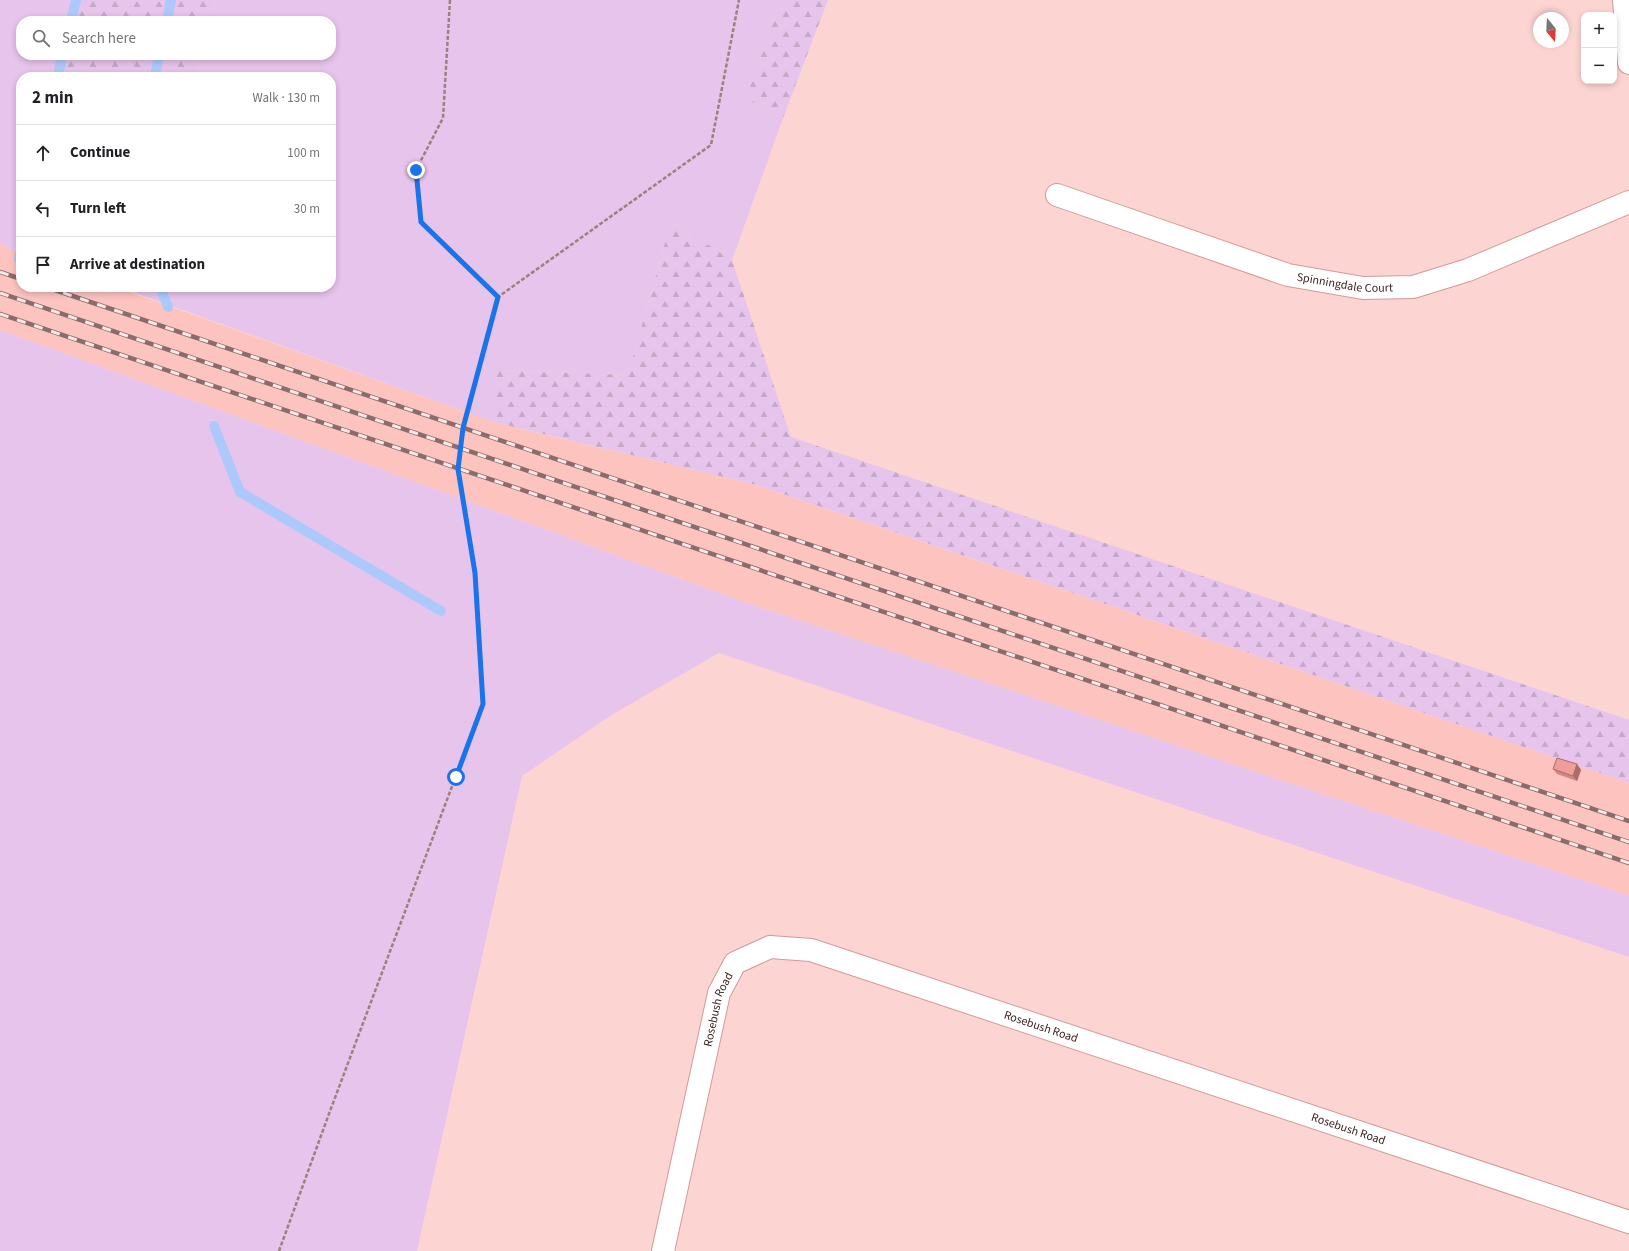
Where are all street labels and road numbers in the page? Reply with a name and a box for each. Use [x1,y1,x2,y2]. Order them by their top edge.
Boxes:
street label: Spinningdale Court [1295,269,1393,297]
street label: Rosebush Road [700,969,738,1048]
street label: Rosebush Road [1002,1007,1080,1047]
street label: Rosebush Road [1309,1109,1388,1149]

